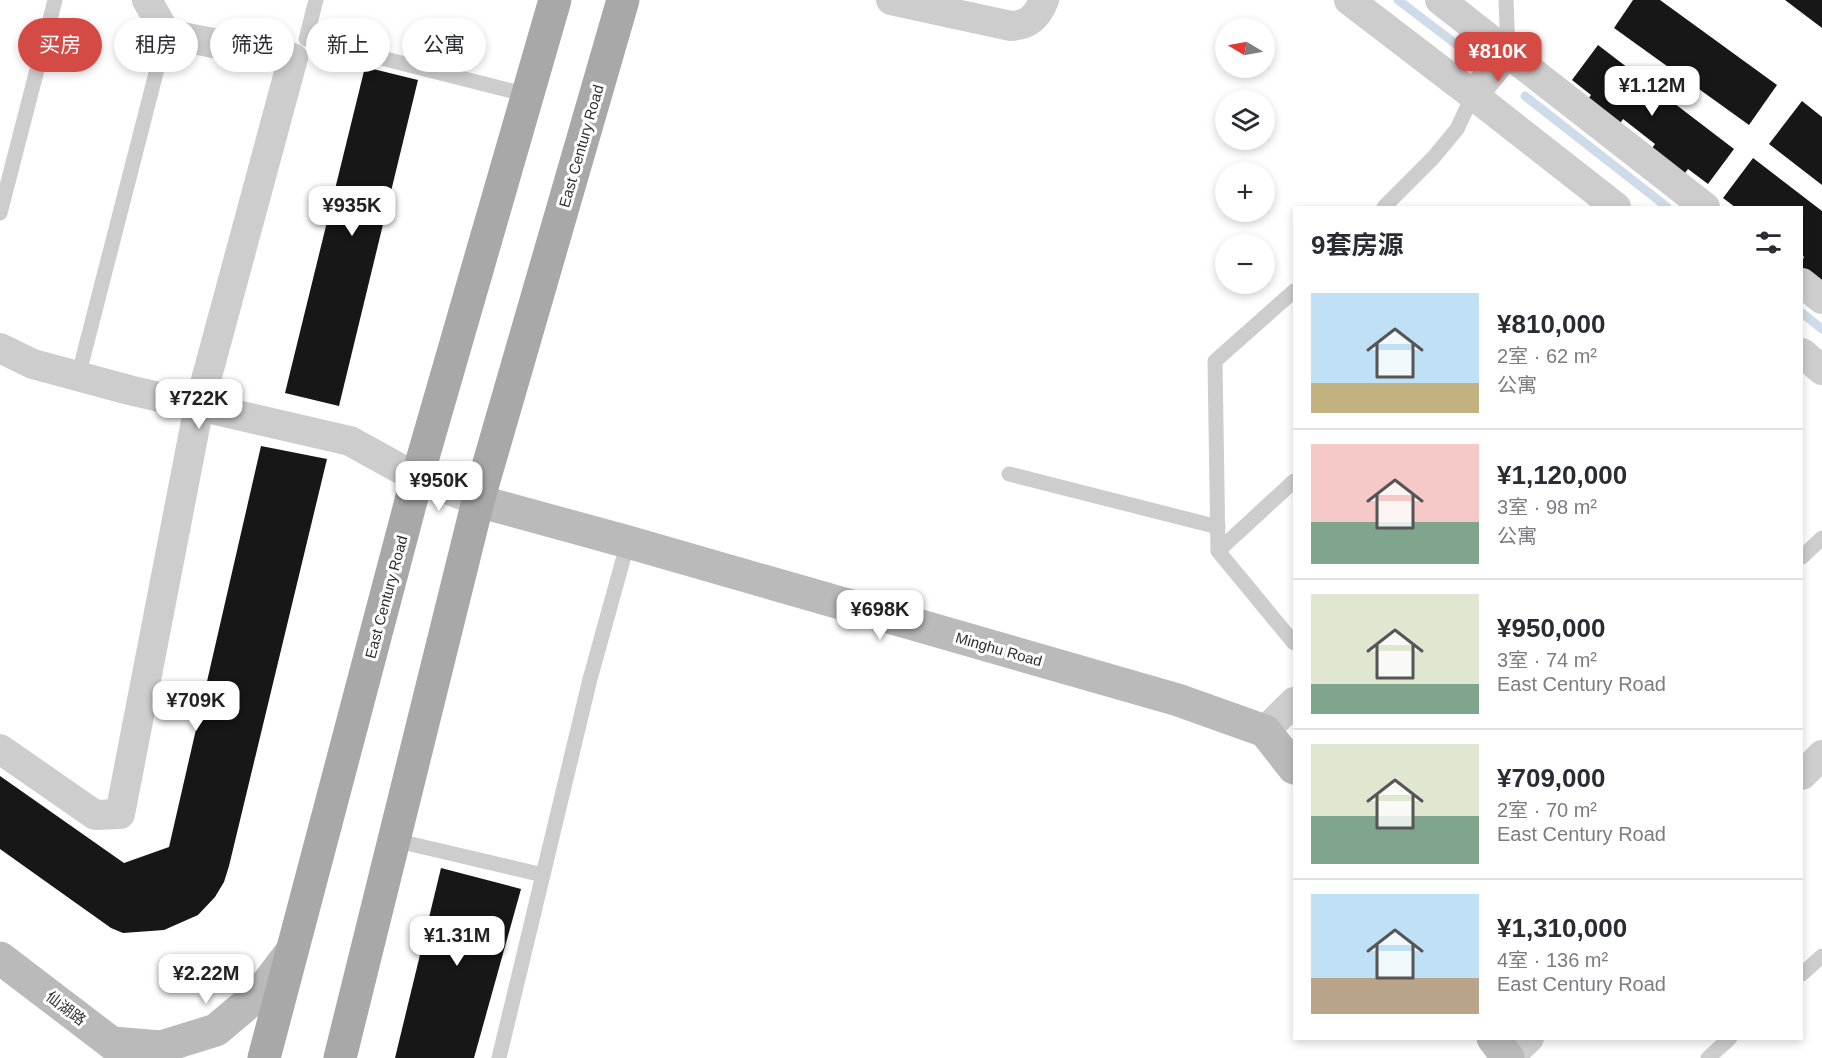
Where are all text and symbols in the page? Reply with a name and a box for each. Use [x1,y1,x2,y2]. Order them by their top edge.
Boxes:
chip: 买房 [18,18,102,72]
chip: 租房 [114,18,198,72]
chip: 筛选 [210,18,294,72]
chip: 新上 [306,18,390,72]
chip: 公寓 [402,18,486,72]
north arrow [1215,18,1275,78]
map controls [1215,18,1275,294]
pin: ¥810K [1456,32,1540,83]
text: ¥810K [1469,40,1527,62]
pin: ¥1.12M [1603,66,1701,117]
text: ¥1.12M [1619,74,1685,96]
street label: East Century Road [555,83,607,209]
button: layers [1215,90,1275,150]
button: + [1215,162,1275,222]
pin: ¥935K [310,186,394,237]
text: ¥935K [323,194,381,216]
icon: filters [1752,226,1785,259]
text: 9套房源 [1311,230,1403,260]
button: − [1215,234,1275,294]
text: ¥810,000 [1497,309,1605,339]
icon: home [1359,317,1431,389]
text: 2室 · 62 m² [1497,345,1597,367]
text: 公寓 [1497,374,1537,396]
pin: ¥722K [157,379,241,430]
text: ¥722K [170,387,228,409]
text: ¥1,120,000 [1497,460,1627,490]
pin: ¥950K [397,461,481,512]
icon: home [1359,468,1431,540]
text: ¥950K [410,469,468,491]
text: 3室 · 98 m² [1497,496,1597,518]
text: 公寓 [1497,525,1537,547]
street label: East Century Road [361,534,411,660]
pin: ¥698K [838,590,922,641]
text: ¥698K [851,598,909,620]
text: ¥950,000 [1497,613,1605,643]
icon: home [1359,618,1431,690]
street label: Minghu Road [954,629,1044,669]
text: 3室 · 74 m² [1497,649,1597,671]
text: East Century Road [1497,673,1666,695]
pin: ¥709K [154,681,238,732]
text: ¥709K [167,689,225,711]
text: ¥709,000 [1497,763,1605,793]
icon: home [1359,768,1431,840]
text: 2室 · 70 m² [1497,799,1597,821]
text: East Century Road [1497,823,1666,845]
text: ¥1,310,000 [1497,913,1627,943]
pin: ¥1.31M [408,916,506,967]
icon: home [1359,918,1431,990]
text: ¥1.31M [424,924,490,946]
text: 4室 · 136 m² [1497,949,1608,971]
pin: ¥2.22M [157,954,255,1005]
text: ¥2.22M [173,962,239,984]
text: East Century Road [1497,973,1666,995]
street label: 仙湖路 [43,988,89,1028]

